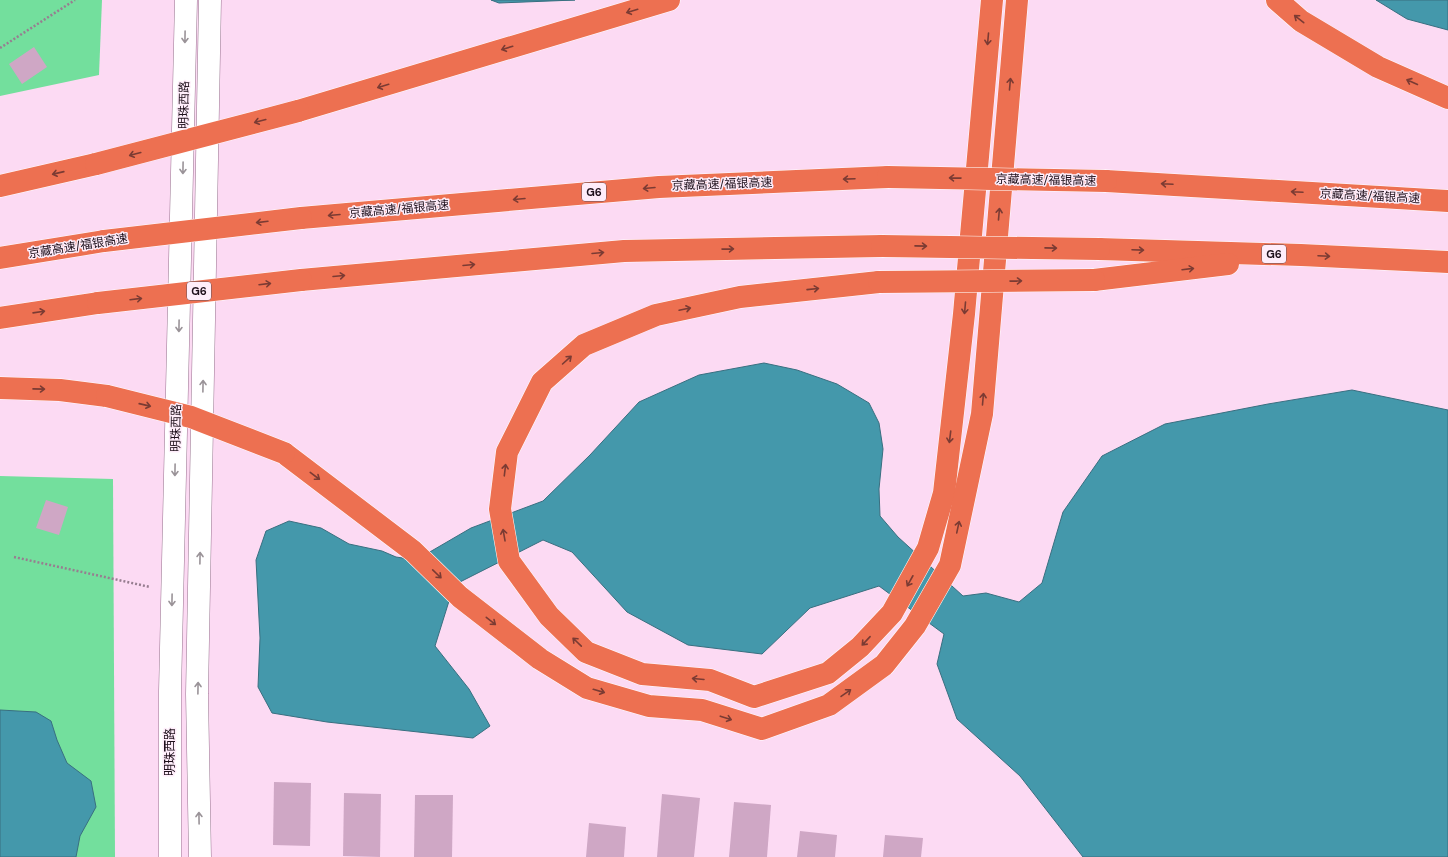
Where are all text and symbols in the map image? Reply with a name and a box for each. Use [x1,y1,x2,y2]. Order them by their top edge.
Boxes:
one-way arrow [626,8,639,15]
one-way arrow [1294,14,1305,23]
one-way arrow [181,30,189,43]
one-way arrow [985,32,992,45]
one-way arrow [501,45,514,52]
one-way arrow [1007,78,1014,91]
one-way arrow [1407,78,1419,85]
street label: 明珠西路 [176,81,192,129]
one-way arrow [377,83,390,90]
one-way arrow [254,118,267,125]
one-way arrow [128,151,141,158]
one-way arrow [179,161,186,174]
one-way arrow [52,169,65,177]
street label: 京藏高速/福银高速 [996,171,1096,189]
street label: 京藏高速/福银高速 [671,174,773,194]
one-way arrow [949,174,962,182]
one-way arrow [843,175,856,182]
one-way arrow [1161,181,1174,188]
road number: G6 [582,183,606,201]
one-way arrow [643,184,656,191]
street label: 京藏高速/福银高速 [1319,185,1421,207]
one-way arrow [1291,188,1304,196]
one-way arrow [513,195,526,202]
street label: 京藏高速/福银高速 [348,197,450,221]
one-way arrow [995,208,1003,221]
one-way arrow [328,211,341,218]
one-way arrow [256,218,269,226]
street label: 京藏高速/福银高速 [27,230,129,262]
one-way arrow [914,243,927,250]
one-way arrow [1044,244,1057,252]
one-way arrow [721,245,734,253]
road number: G6 [1262,245,1286,263]
one-way arrow [1131,246,1144,254]
one-way arrow [591,250,604,257]
one-way arrow [1317,253,1330,260]
one-way arrow [462,261,475,268]
one-way arrow [1181,265,1194,273]
one-way arrow [332,272,345,280]
one-way arrow [1009,277,1022,285]
one-way arrow [258,280,271,287]
road number: G6 [187,282,211,300]
one-way arrow [806,285,819,293]
one-way arrow [129,295,142,303]
one-way arrow [961,301,969,314]
one-way arrow [678,305,691,312]
one-way arrow [32,308,45,316]
one-way arrow [175,319,183,332]
one-way arrow [562,355,572,365]
one-way arrow [200,380,207,393]
one-way arrow [32,385,45,393]
one-way arrow [979,393,987,406]
one-way arrow [138,402,151,410]
street label: 明珠西路 [168,404,184,452]
one-way arrow [946,430,954,443]
one-way arrow [171,463,179,476]
one-way arrow [501,464,509,477]
one-way arrow [310,472,321,480]
one-way arrow [955,521,963,534]
one-way arrow [500,529,508,542]
one-way arrow [196,552,204,565]
one-way arrow [432,569,442,579]
one-way arrow [906,575,913,587]
one-way arrow [168,593,176,606]
one-way arrow [485,616,496,625]
one-way arrow [861,636,870,647]
one-way arrow [572,637,582,647]
one-way arrow [692,675,705,683]
one-way arrow [194,682,201,695]
one-way arrow [592,688,605,695]
one-way arrow [840,689,851,697]
one-way arrow [719,715,732,722]
street label: 明珠西路 [162,728,178,776]
one-way arrow [195,812,203,825]

